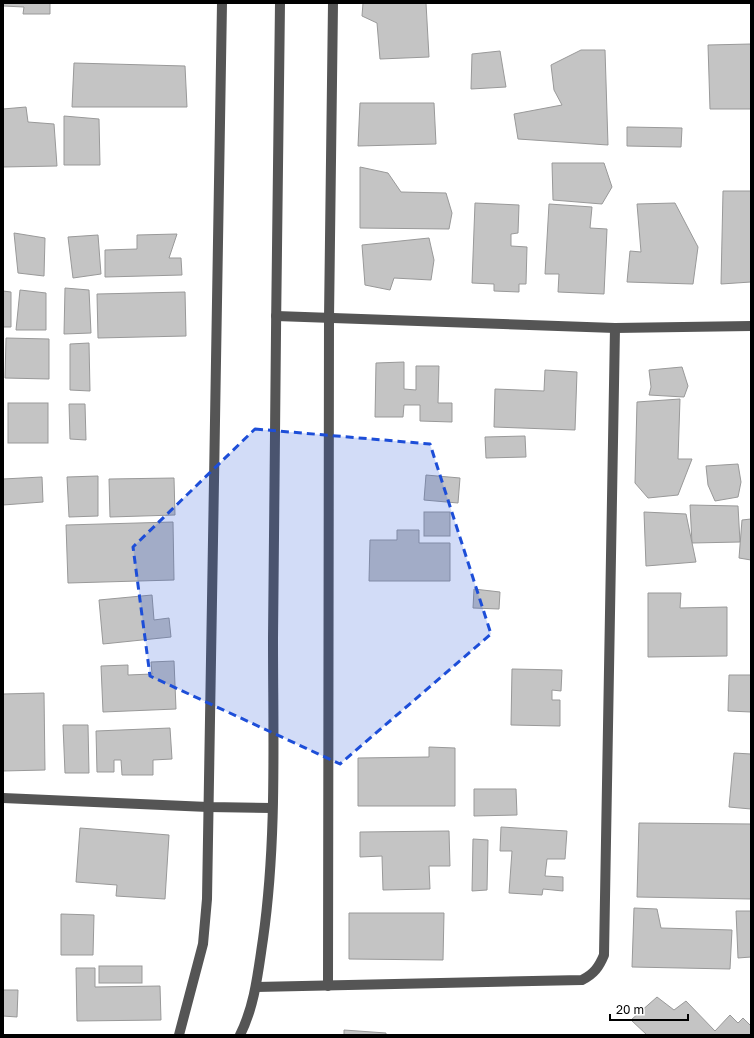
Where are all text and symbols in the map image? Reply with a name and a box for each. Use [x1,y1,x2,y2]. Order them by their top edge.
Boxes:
scale bar [610,996,688,1022]
text: 20 m [616,1002,644,1017]

